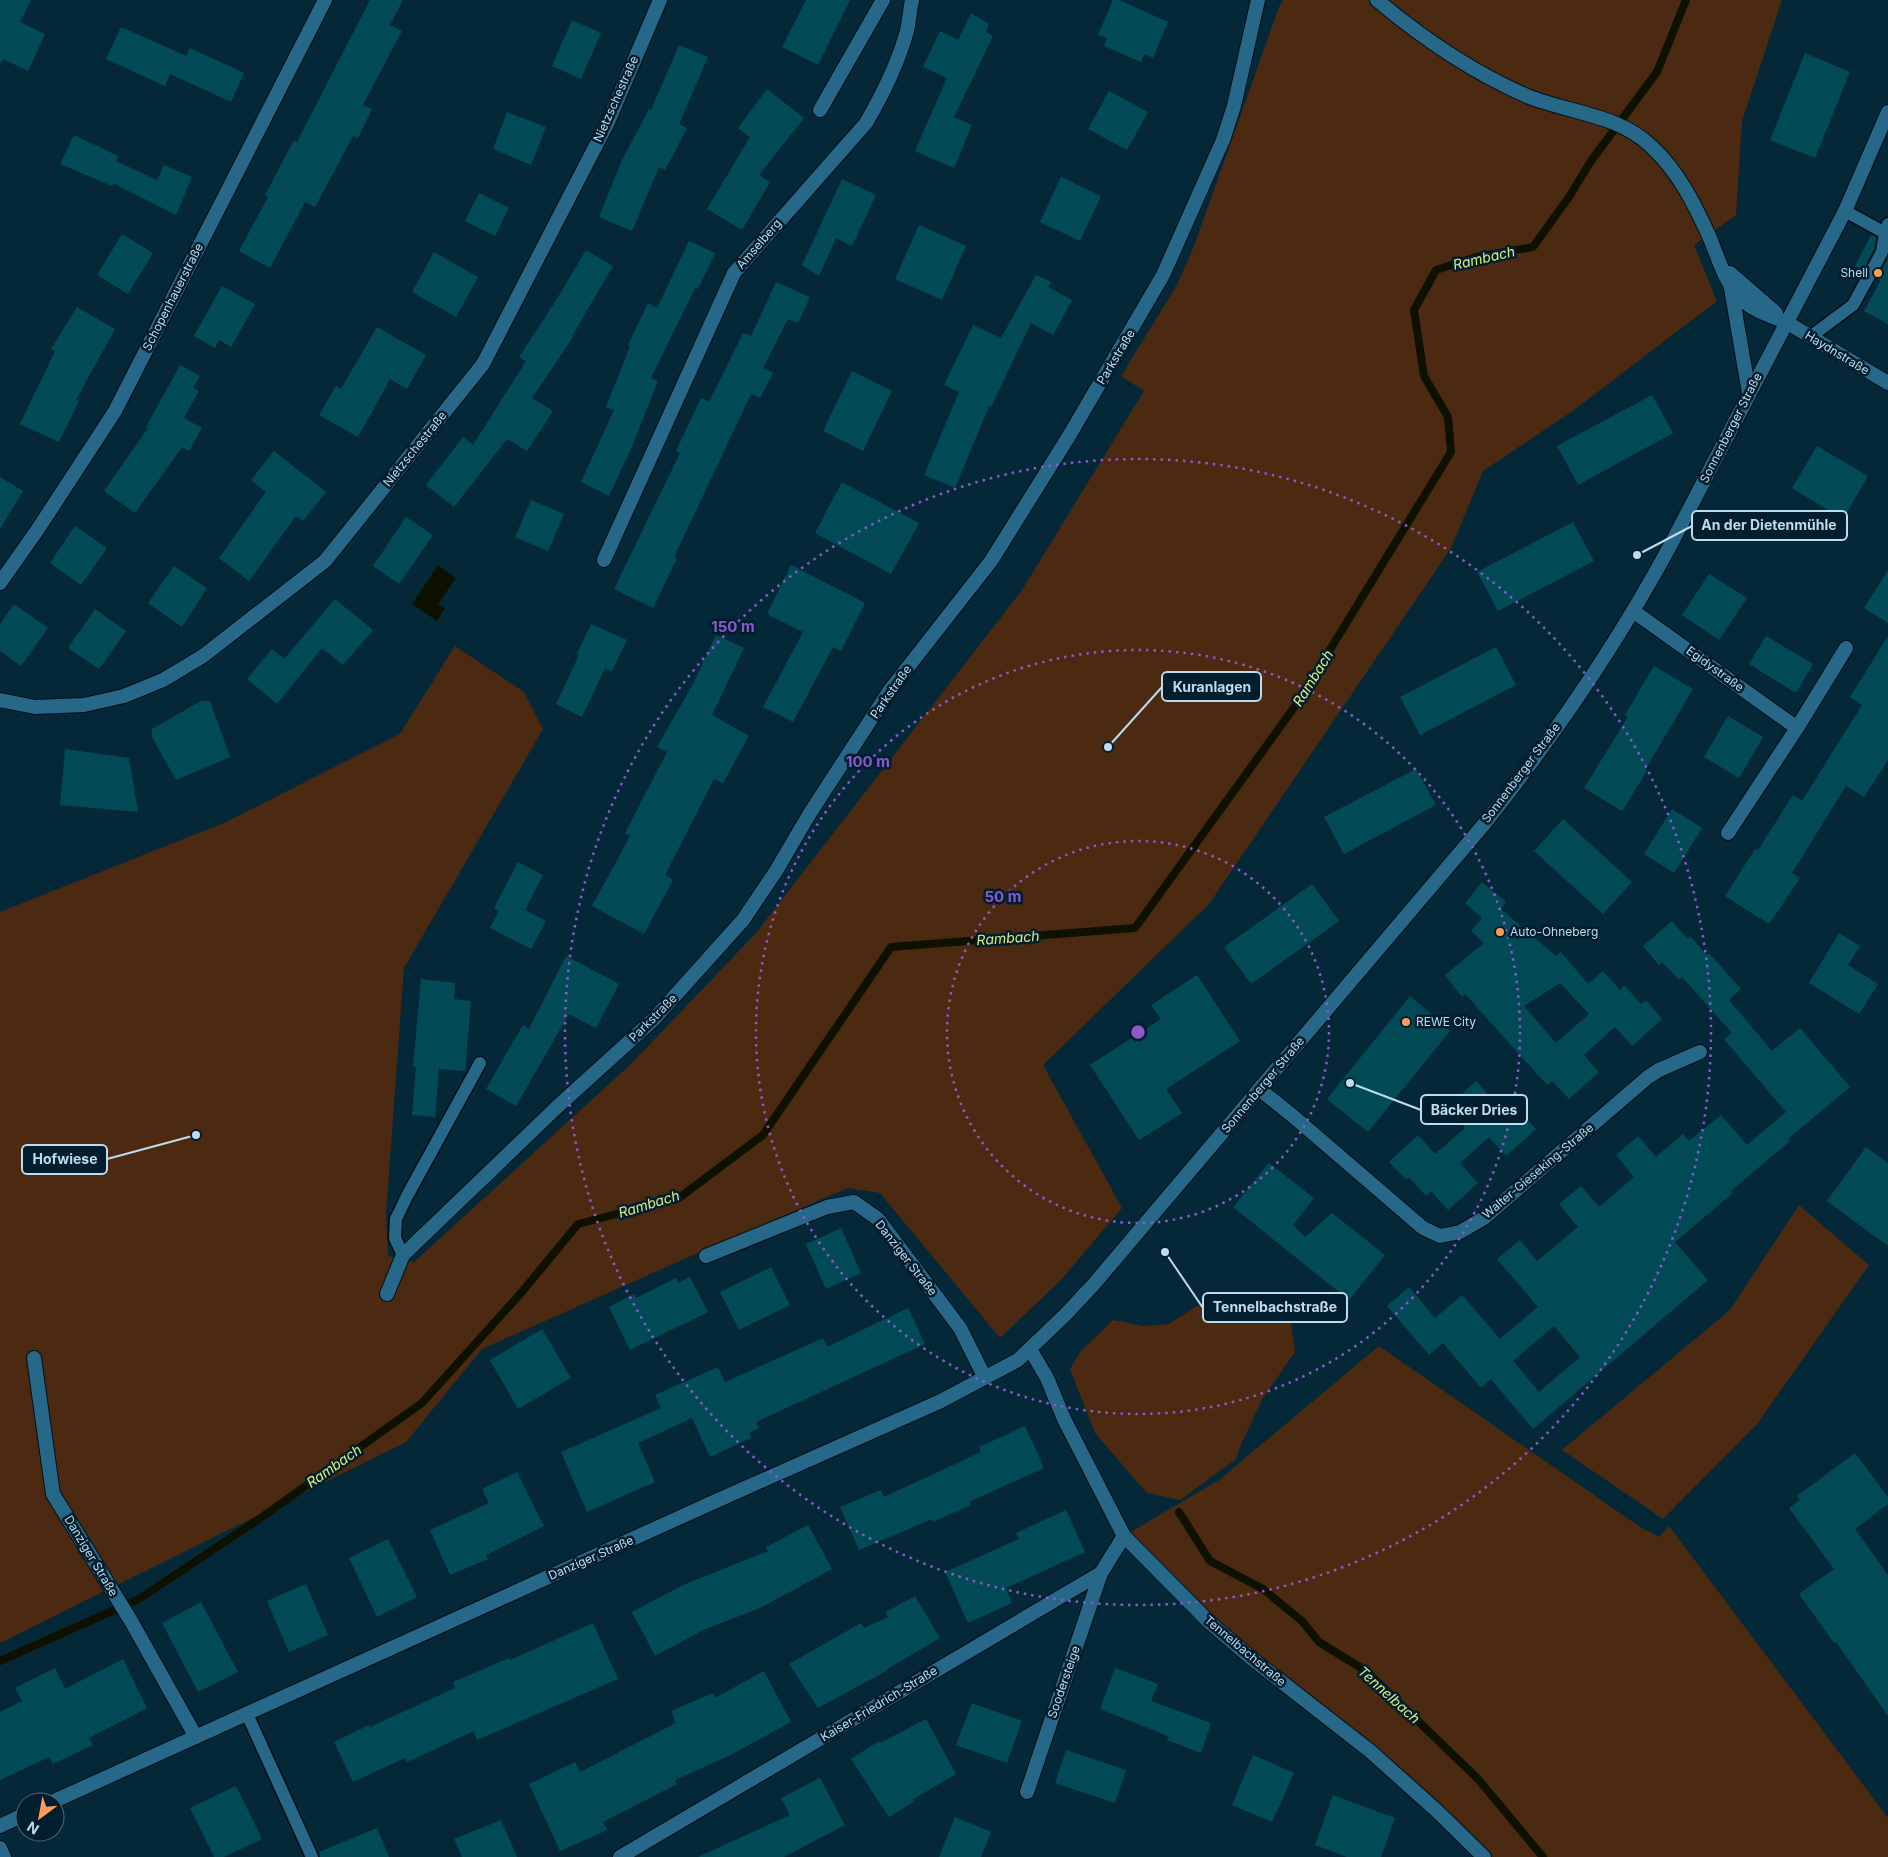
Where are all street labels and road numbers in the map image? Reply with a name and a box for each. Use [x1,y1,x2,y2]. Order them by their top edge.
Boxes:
street label: Nietzschestraße [590,53,641,144]
street label: Amselberg [733,216,784,272]
street label: Schopenhauerstraße [139,241,206,353]
street label: Parkstraße [1093,326,1138,387]
street label: Haydnstraße [1802,328,1872,378]
street label: Sonnenberger Straße [1696,370,1765,485]
street label: Nietzschestraße [380,408,450,489]
street label: Egidystraße [1684,643,1747,695]
street label: Parkstraße [867,662,914,721]
street label: Sonnenberger Straße [1478,720,1563,826]
street label: Parkstraße [626,991,680,1045]
street label: Sonnenberger Straße [1218,1033,1307,1136]
street label: Walter-Gieseking-Straße [1479,1120,1596,1221]
street label: Danziger Straße [872,1217,940,1298]
street label: Danziger Straße [61,1513,121,1599]
street label: Danziger Straße [546,1532,636,1583]
street label: Tennelbachstraße [1201,1612,1289,1689]
street label: Soodersteige [1044,1644,1083,1720]
street label: Kaiser-Friedrich-Straße [818,1663,940,1744]

